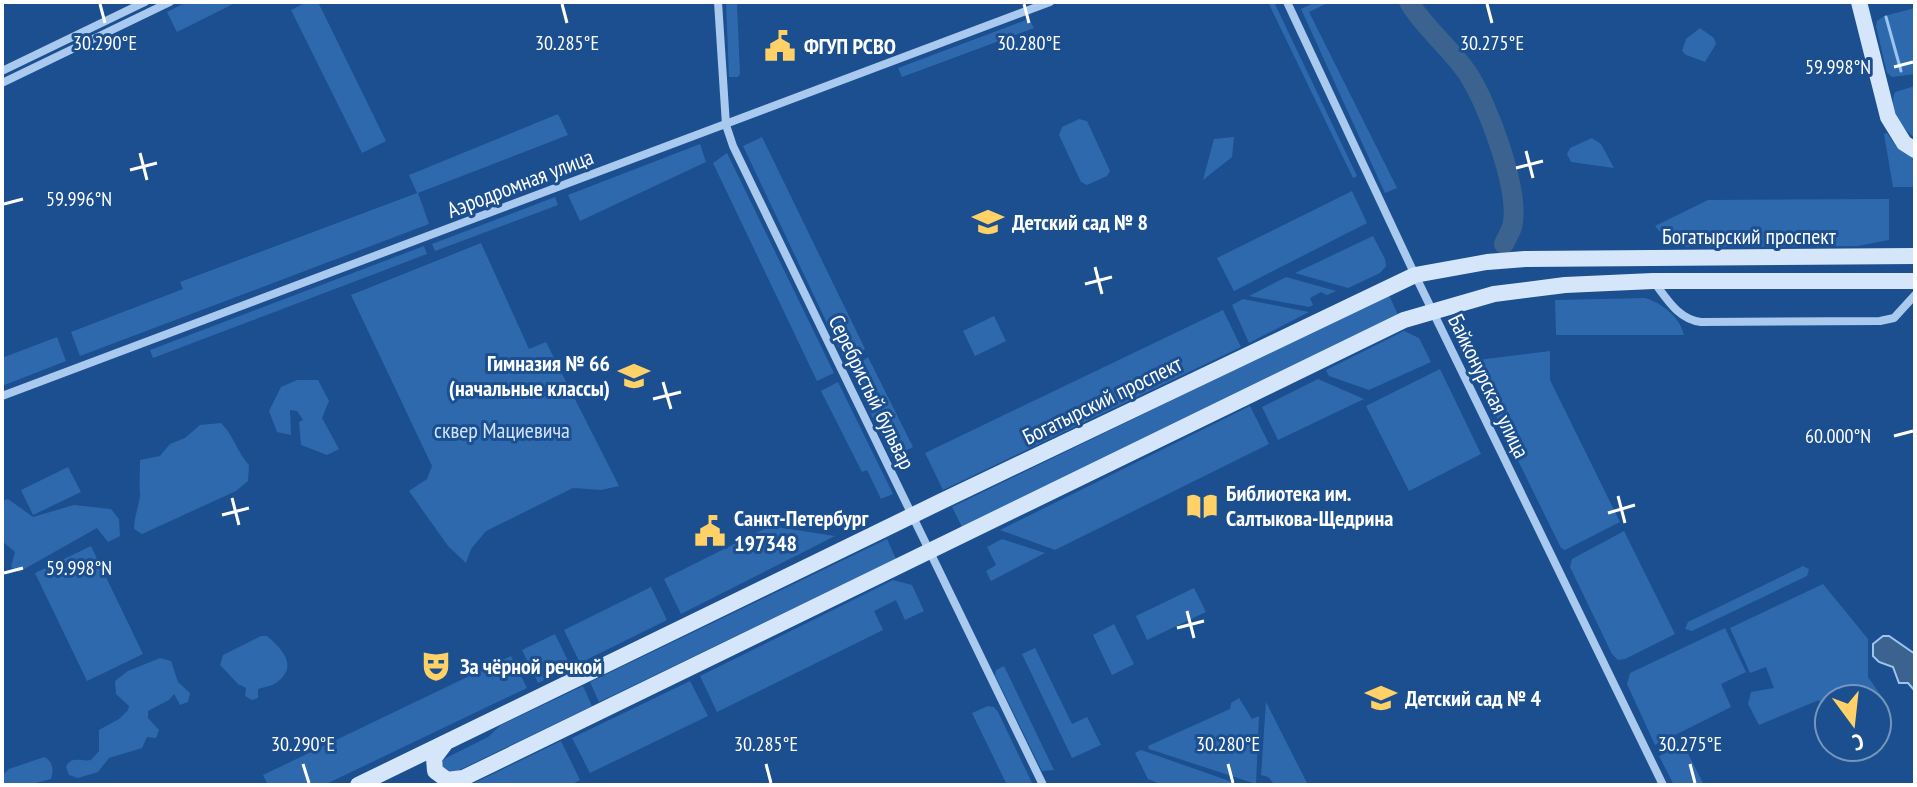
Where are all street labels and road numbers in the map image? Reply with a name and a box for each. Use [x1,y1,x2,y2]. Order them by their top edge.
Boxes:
street label: Аэродромная улица [443,142,597,224]
street label: Богатырский проспект [1662,222,1837,250]
street label: Байконурская улица [1442,309,1536,463]
street label: Серебристый бульвар [822,310,922,474]
street label: Богатырский проспект [1018,349,1187,451]

